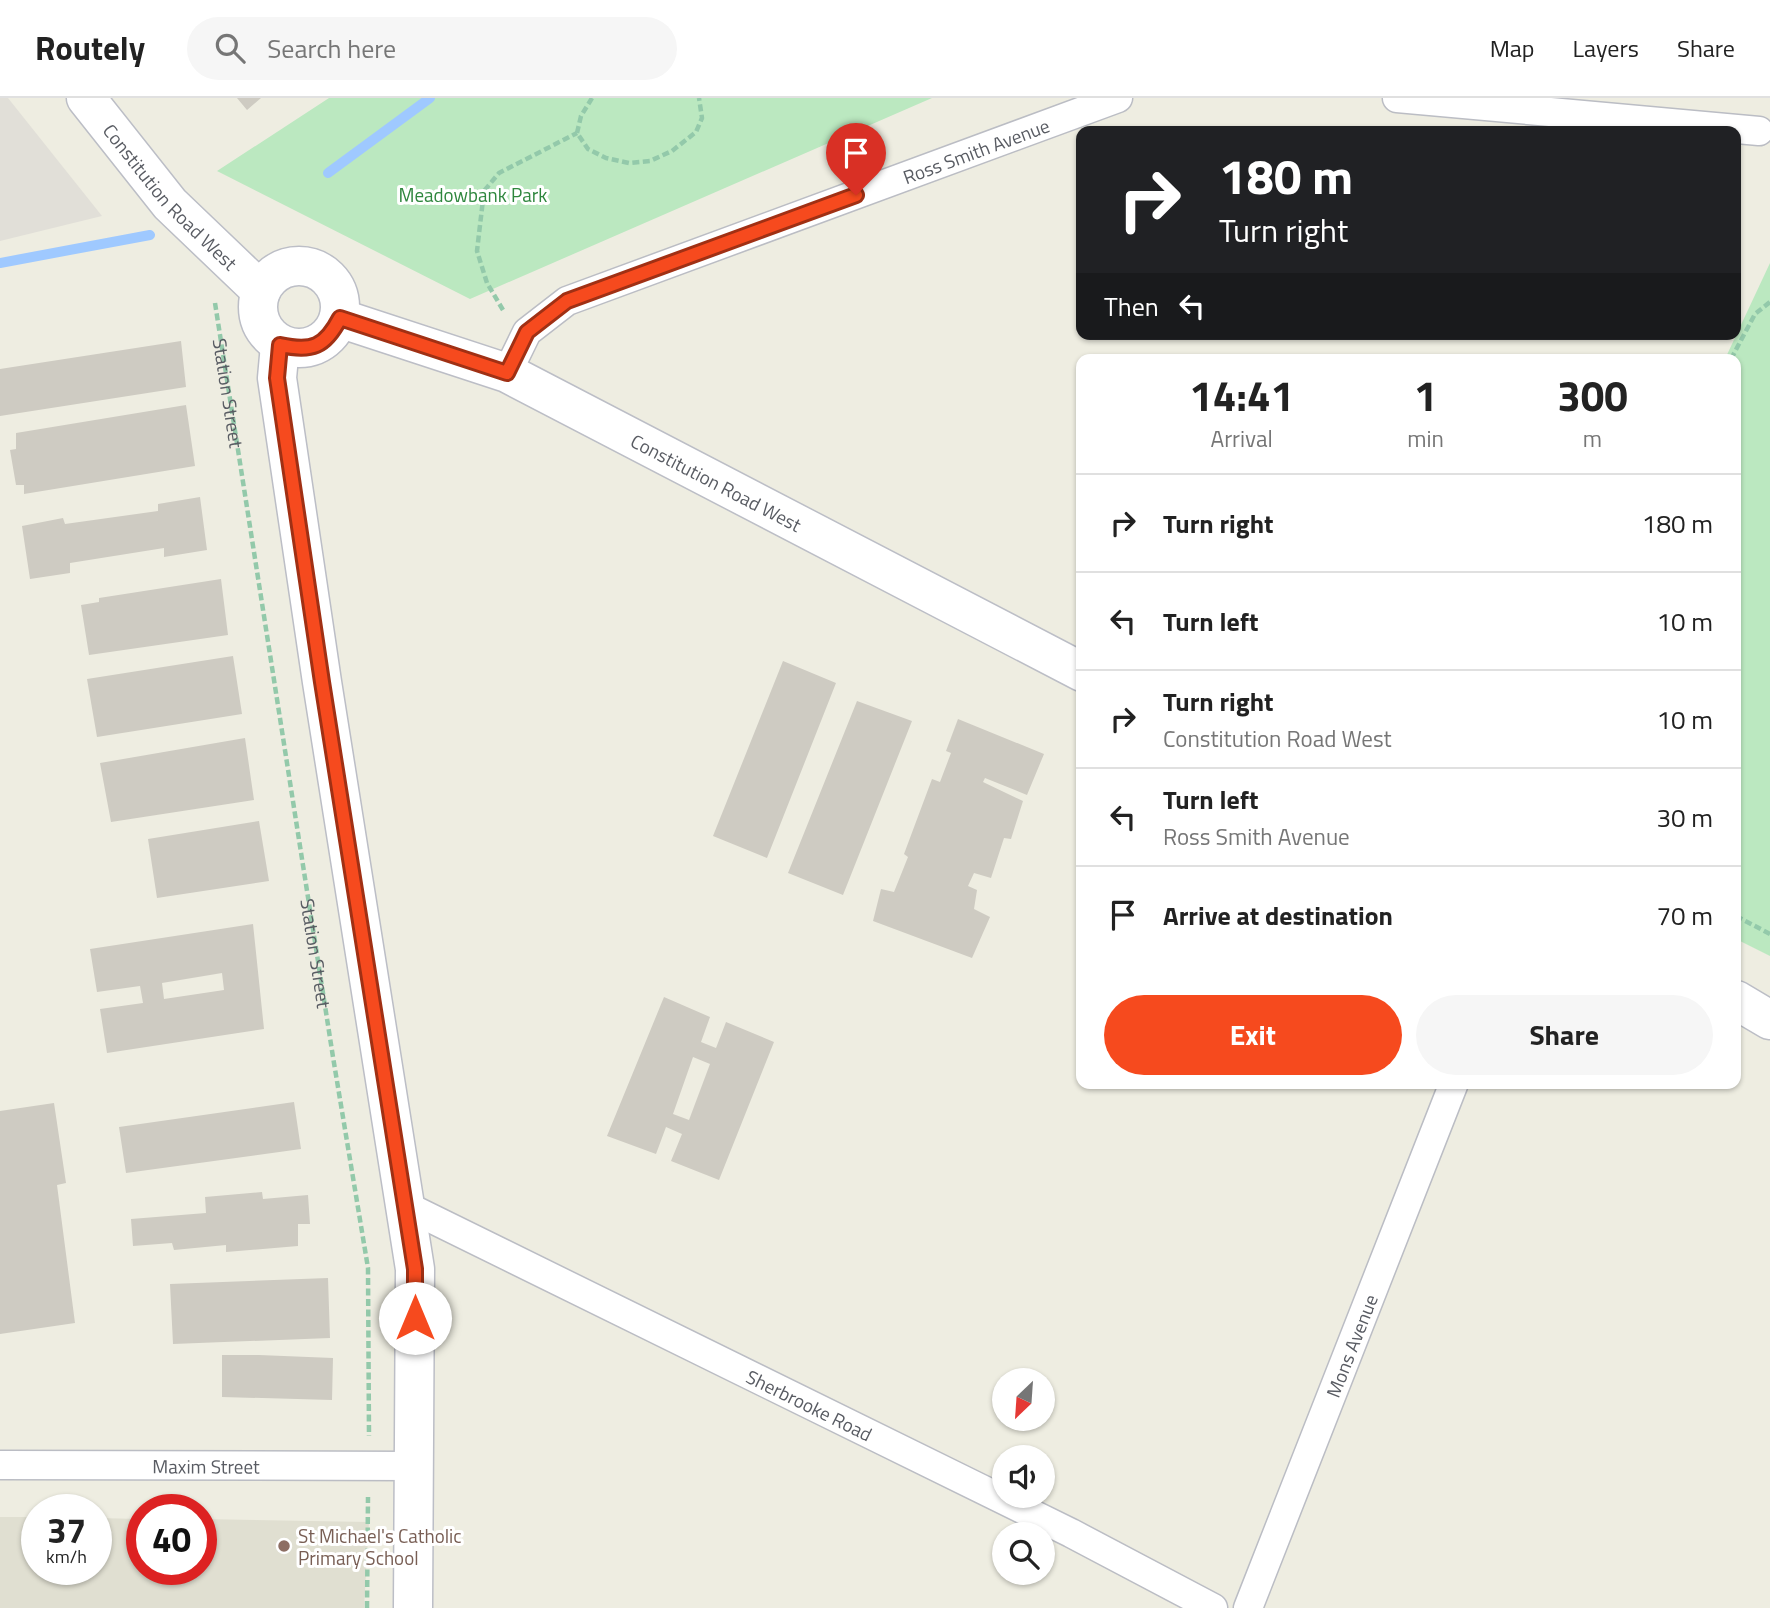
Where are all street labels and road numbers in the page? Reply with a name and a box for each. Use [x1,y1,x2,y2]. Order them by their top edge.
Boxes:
street label: Ross Smith Avenue [898,110,1053,191]
street label: Constitution Road West [97,117,245,276]
street label: Station Street [206,336,252,450]
street label: Constitution Road West [626,425,807,539]
street label: Station Street [294,896,340,1010]
street label: Mons Avenue [1318,1290,1384,1401]
street label: Sherbrooke Road [742,1361,877,1448]
street label: Maxim Street [152,1451,260,1480]

